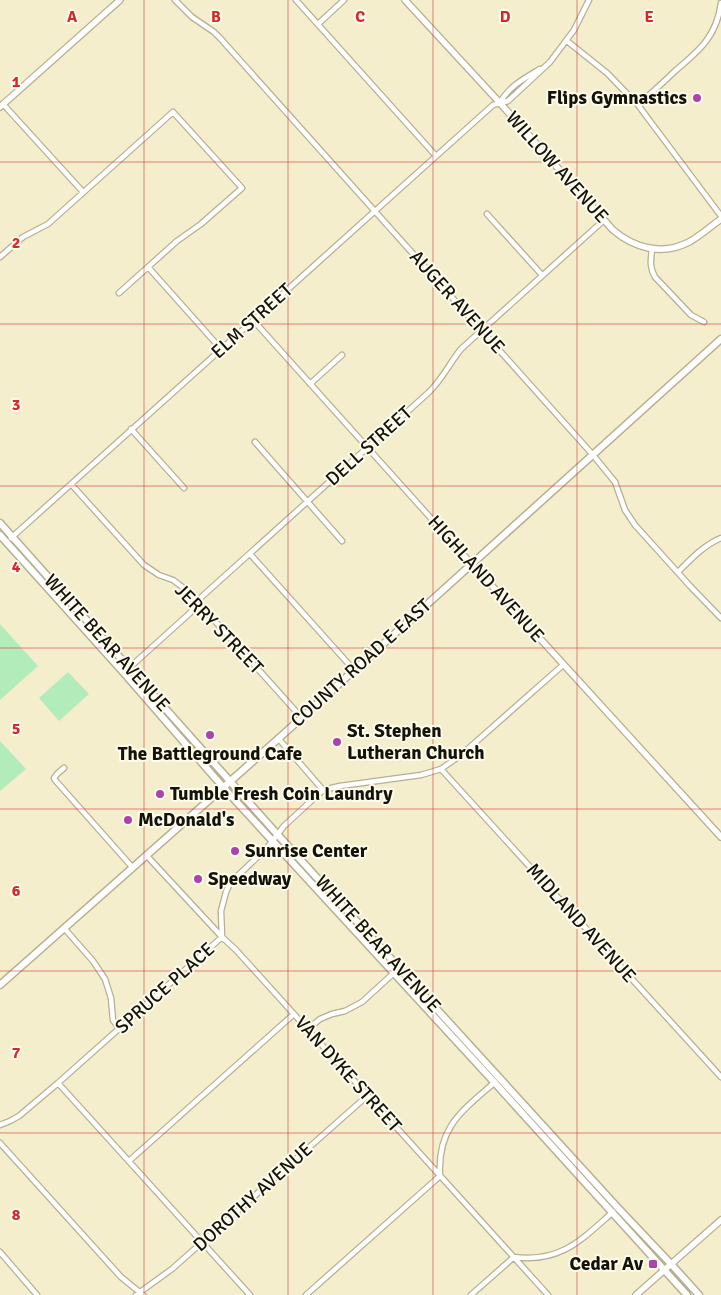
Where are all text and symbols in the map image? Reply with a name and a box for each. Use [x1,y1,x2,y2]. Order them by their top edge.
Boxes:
text: A [67,7,78,27]
text: B [211,7,221,27]
text: C [355,7,365,27]
text: D [500,7,511,27]
text: E [644,7,654,27]
text: 1 [12,72,21,92]
place label: Flips Gymnastics [547,86,687,110]
marker: Flips Gymnastics [691,92,703,104]
street label: WILLOW AVENUE [500,106,614,228]
text: 2 [12,233,20,253]
street label: AUGER AVENUE [404,245,510,359]
street label: ELM STREET [206,278,298,364]
text: 3 [12,395,20,415]
street label: DELL STREET [321,400,418,491]
street label: HIGHLAND AVENUE [423,510,549,648]
text: 4 [12,557,21,577]
street label: WHITE BEAR AVENUE [39,569,175,717]
street label: JERRY STREET [170,579,269,680]
street label: COUNTY ROAD E EAST [286,593,437,732]
text: 5 [12,719,20,739]
place label: St. Stephen Lutheran Church [347,719,485,765]
marker: The Battleground Cafe [204,729,216,741]
marker: St. Stephen Lutheran Church [331,736,343,748]
place label: The Battleground Cafe [118,742,302,766]
place label: Tumble Fresh Coin Laundry [170,782,393,806]
marker: Tumble Fresh Coin Laundry [154,788,166,800]
place label: McDonald's [138,808,234,832]
marker: McDonald's [122,814,134,826]
place label: Sunrise Center [245,839,368,863]
marker: Sunrise Center [229,845,241,857]
street label: MIDLAND AVENUE [521,858,641,988]
place label: Speedway [208,867,292,891]
street label: WHITE BEAR AVENUE [310,870,446,1018]
marker: Speedway [192,873,204,885]
text: 6 [12,881,21,901]
street label: SPRUCE PLACE [110,937,220,1039]
street label: VAN DYKE STREET [289,1011,407,1138]
text: 7 [12,1043,21,1063]
street label: DOROTHY AVENUE [188,1137,318,1257]
text: 8 [12,1205,21,1225]
place label: Cedar Av [569,1252,644,1276]
marker: Cedar Av [647,1258,659,1270]

